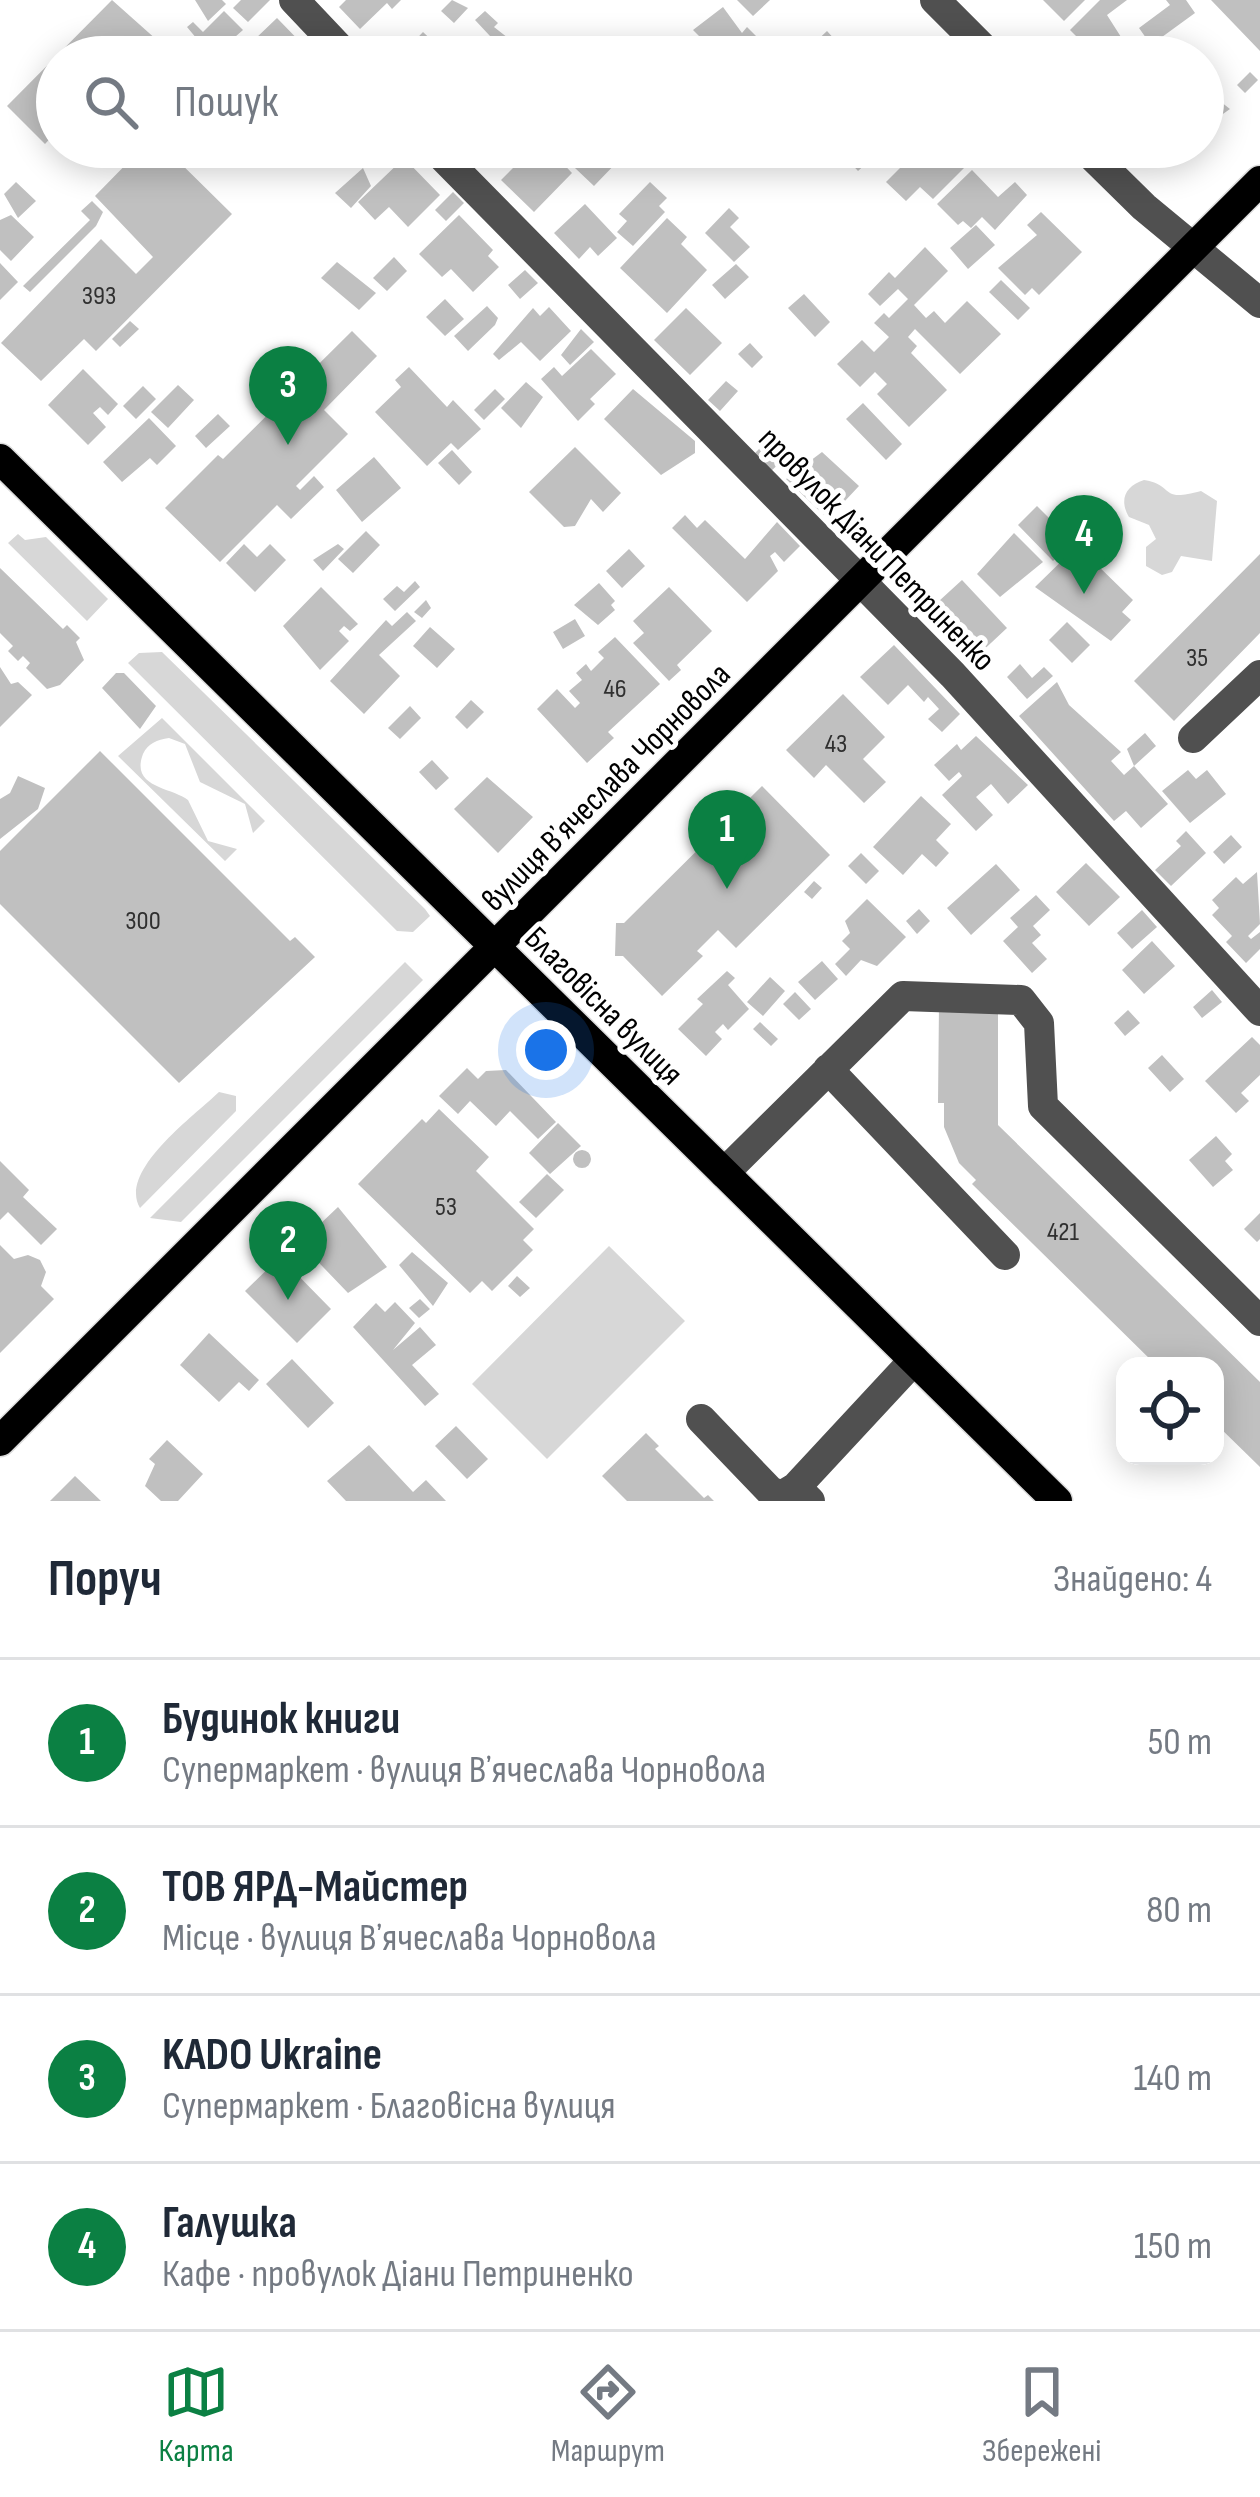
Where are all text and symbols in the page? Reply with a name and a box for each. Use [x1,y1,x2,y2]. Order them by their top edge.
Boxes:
search box [36,36,1224,168]
icon: search [78,69,144,135]
text: Пошук [174,75,278,130]
house number: 393 [82,280,116,312]
pin: 3 [249,346,327,445]
street label: провулок Діани Петриненко [750,419,1003,680]
pin: 4 [1045,495,1123,594]
house number: 35 [1186,642,1208,674]
street label: вулиця Вʼячеслава Чорновола [474,655,739,920]
house number: 46 [603,673,627,705]
house number: 43 [825,728,847,760]
pin: 1 [688,790,766,889]
house number: 300 [125,905,161,937]
street label: Благовісна вулиця [516,919,691,1094]
your location [516,1020,576,1080]
house number: 53 [435,1191,457,1223]
pin: 2 [249,1201,327,1300]
house number: 421 [1047,1216,1080,1248]
map controls [1116,1357,1224,1465]
button: locate [1116,1357,1224,1465]
text: Поруч [48,1549,162,1610]
text: Знайдено: 4 [1053,1556,1212,1603]
text: Будинок книги [162,1692,400,1747]
text: 1 [79,1719,95,1766]
text: 50 m [1148,1719,1212,1766]
text: Супермаркет · вулиця Вʼячеслава Чорновола [162,1747,766,1794]
text: ТОВ ЯРД-Майстер [162,1860,468,1915]
text: 2 [78,1887,96,1934]
text: 80 m [1146,1887,1212,1934]
text: Місце · вулиця Вʼячеслава Чорновола [162,1915,656,1962]
text: KADO Ukraine [162,2028,382,2083]
text: 3 [78,2055,96,2102]
text: 140 m [1133,2055,1212,2102]
text: Супермаркет · Благовісна вулиця [162,2083,616,2130]
text: Галушка [162,2196,297,2251]
text: 4 [78,2223,96,2270]
text: 150 m [1134,2223,1212,2270]
text: Кафе · провулок Діани Петриненко [162,2251,634,2298]
tab: Карта [159,2359,234,2471]
tab: Маршрут [551,2359,665,2471]
tab: Збережені [982,2359,1101,2471]

